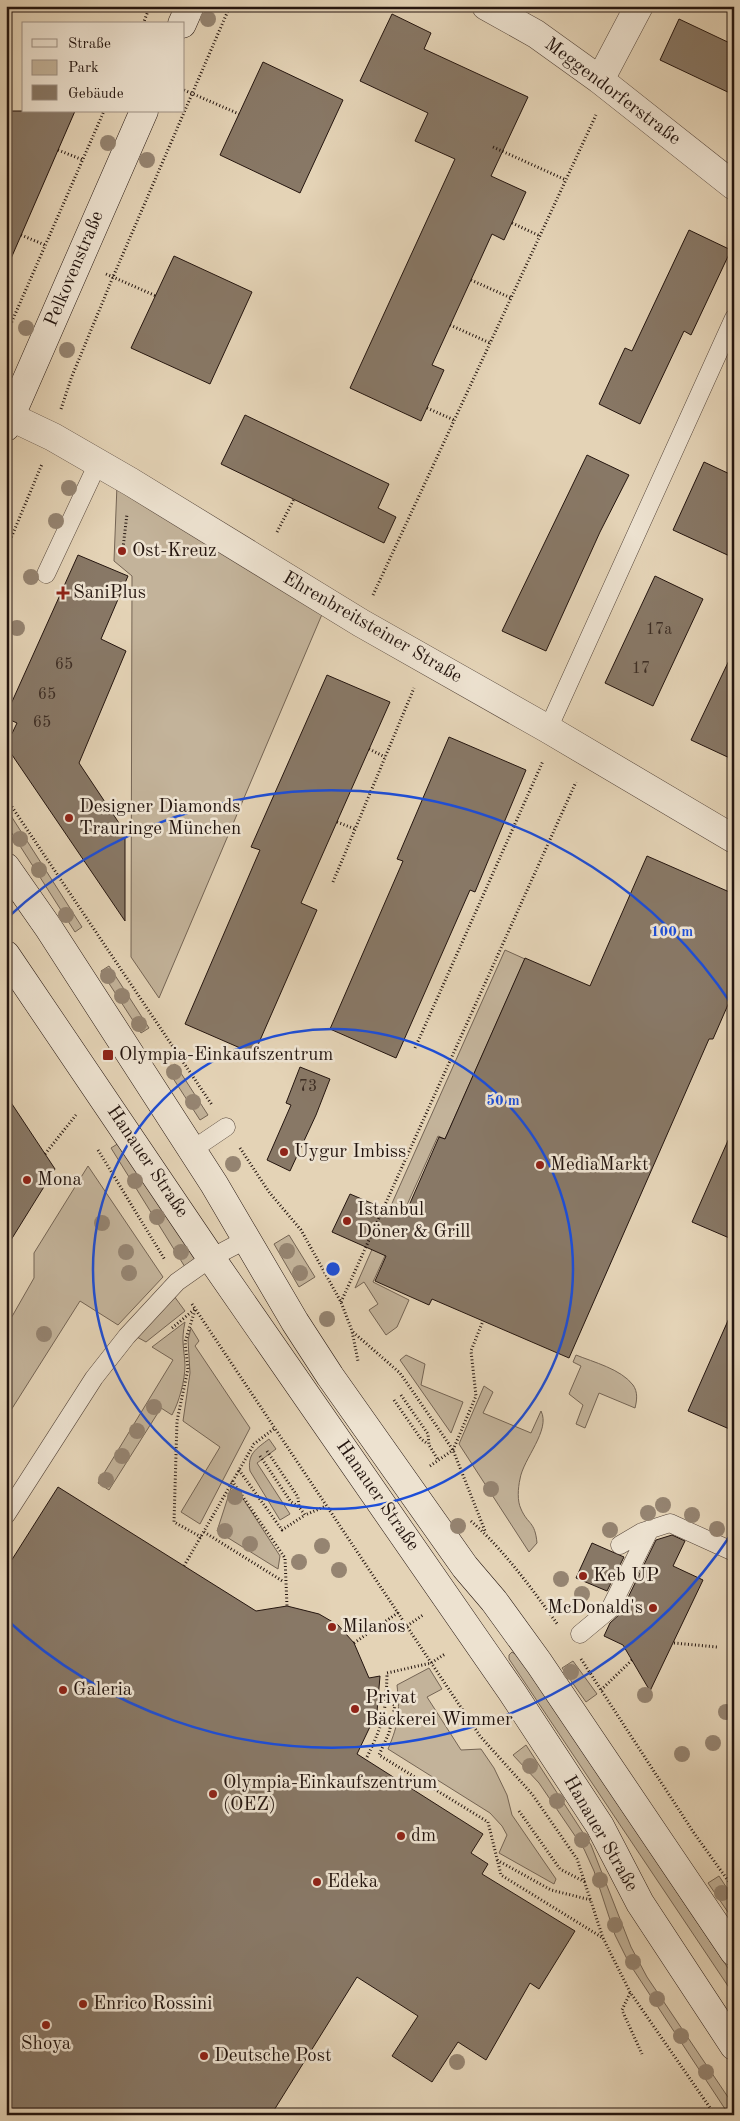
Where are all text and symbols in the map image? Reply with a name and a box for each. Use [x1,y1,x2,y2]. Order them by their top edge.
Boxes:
legend [22,22,185,112]
street label: Meggendorferstraße [540,35,684,149]
text: Straße [68,37,111,52]
text: Park [68,61,99,76]
text: Gebäude [68,87,124,102]
street label: Pelkovenstraße [42,209,108,329]
place label: Ost-Kreuz [132,542,217,561]
marker: Ost-Kreuz [116,545,128,557]
street label: Ehrenbreitsteiner Straße [279,569,465,687]
place label: SaniPlus [73,584,146,603]
marker: SaniPlus [57,587,69,599]
house number: 17a [646,622,672,638]
house number: 65 [55,657,73,673]
house number: 17 [632,661,650,677]
house number: 65 [38,687,56,703]
house number: 65 [33,715,51,731]
place label: Designer Diamonds Trauringe München [79,798,241,839]
marker: Designer Diamonds Trauringe München [63,812,75,824]
text: 100 m [651,925,693,940]
place label: Olympia-Einkaufszentrum [119,1046,333,1065]
marker: Olympia-Einkaufszentrum [101,1048,115,1062]
house number: 73 [299,1079,317,1095]
text: 50 m [486,1094,520,1109]
street label: Hanauer Straße [103,1103,191,1221]
place label: Uygur Imbiss [294,1143,406,1162]
marker: Uygur Imbiss [278,1146,290,1158]
place label: MediaMarkt [550,1156,649,1175]
marker: MediaMarkt [534,1159,546,1171]
place label: Mona [37,1171,83,1190]
marker: Mona [21,1174,33,1186]
place label: Istanbul Döner & Grill [357,1201,470,1242]
marker: Istanbul Döner & Grill [341,1215,353,1227]
centre of rings [324,1260,342,1278]
street label: Hanauer Straße [332,1437,422,1555]
place label: Keb UP [593,1567,659,1586]
marker: Keb UP [577,1570,589,1582]
place label: McDonald's [547,1599,643,1618]
marker: McDonald's [647,1602,659,1614]
place label: Milanos [342,1618,406,1637]
marker: Milanos [326,1621,338,1633]
place label: Galeria [73,1681,133,1700]
marker: Galeria [57,1684,69,1696]
place label: Privat Bäckerei Wimmer [365,1689,513,1730]
marker: Privat Bäckerei Wimmer [349,1703,361,1715]
street label: Hanauer Straße [559,1773,641,1895]
place label: Olympia-Einkaufszentrum (OEZ) [223,1774,437,1815]
marker: Olympia-Einkaufszentrum (OEZ) [207,1788,219,1800]
place label: dm [411,1827,436,1846]
marker: dm [395,1830,407,1842]
place label: Edeka [327,1873,379,1892]
marker: Edeka [311,1876,323,1888]
place label: Enrico Rossini [93,1995,212,2014]
marker: Enrico Rossini [77,1998,89,2010]
marker: Shoya [40,2019,52,2031]
place label: Shoya [21,2035,72,2054]
place label: Deutsche Post [214,2047,332,2066]
marker: Deutsche Post [198,2050,210,2062]

